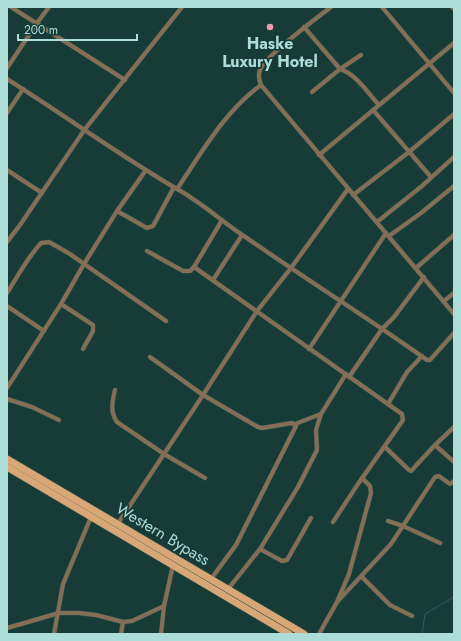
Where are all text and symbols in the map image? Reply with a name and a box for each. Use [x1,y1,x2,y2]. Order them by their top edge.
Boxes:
scale bar [18,16,137,42]
text: 200 m [24,21,58,39]
marker: Haske Luxury Hotel [265,22,275,32]
place label: Haske Luxury Hotel [222,32,318,73]
street label: Western Bypass [112,497,214,571]

